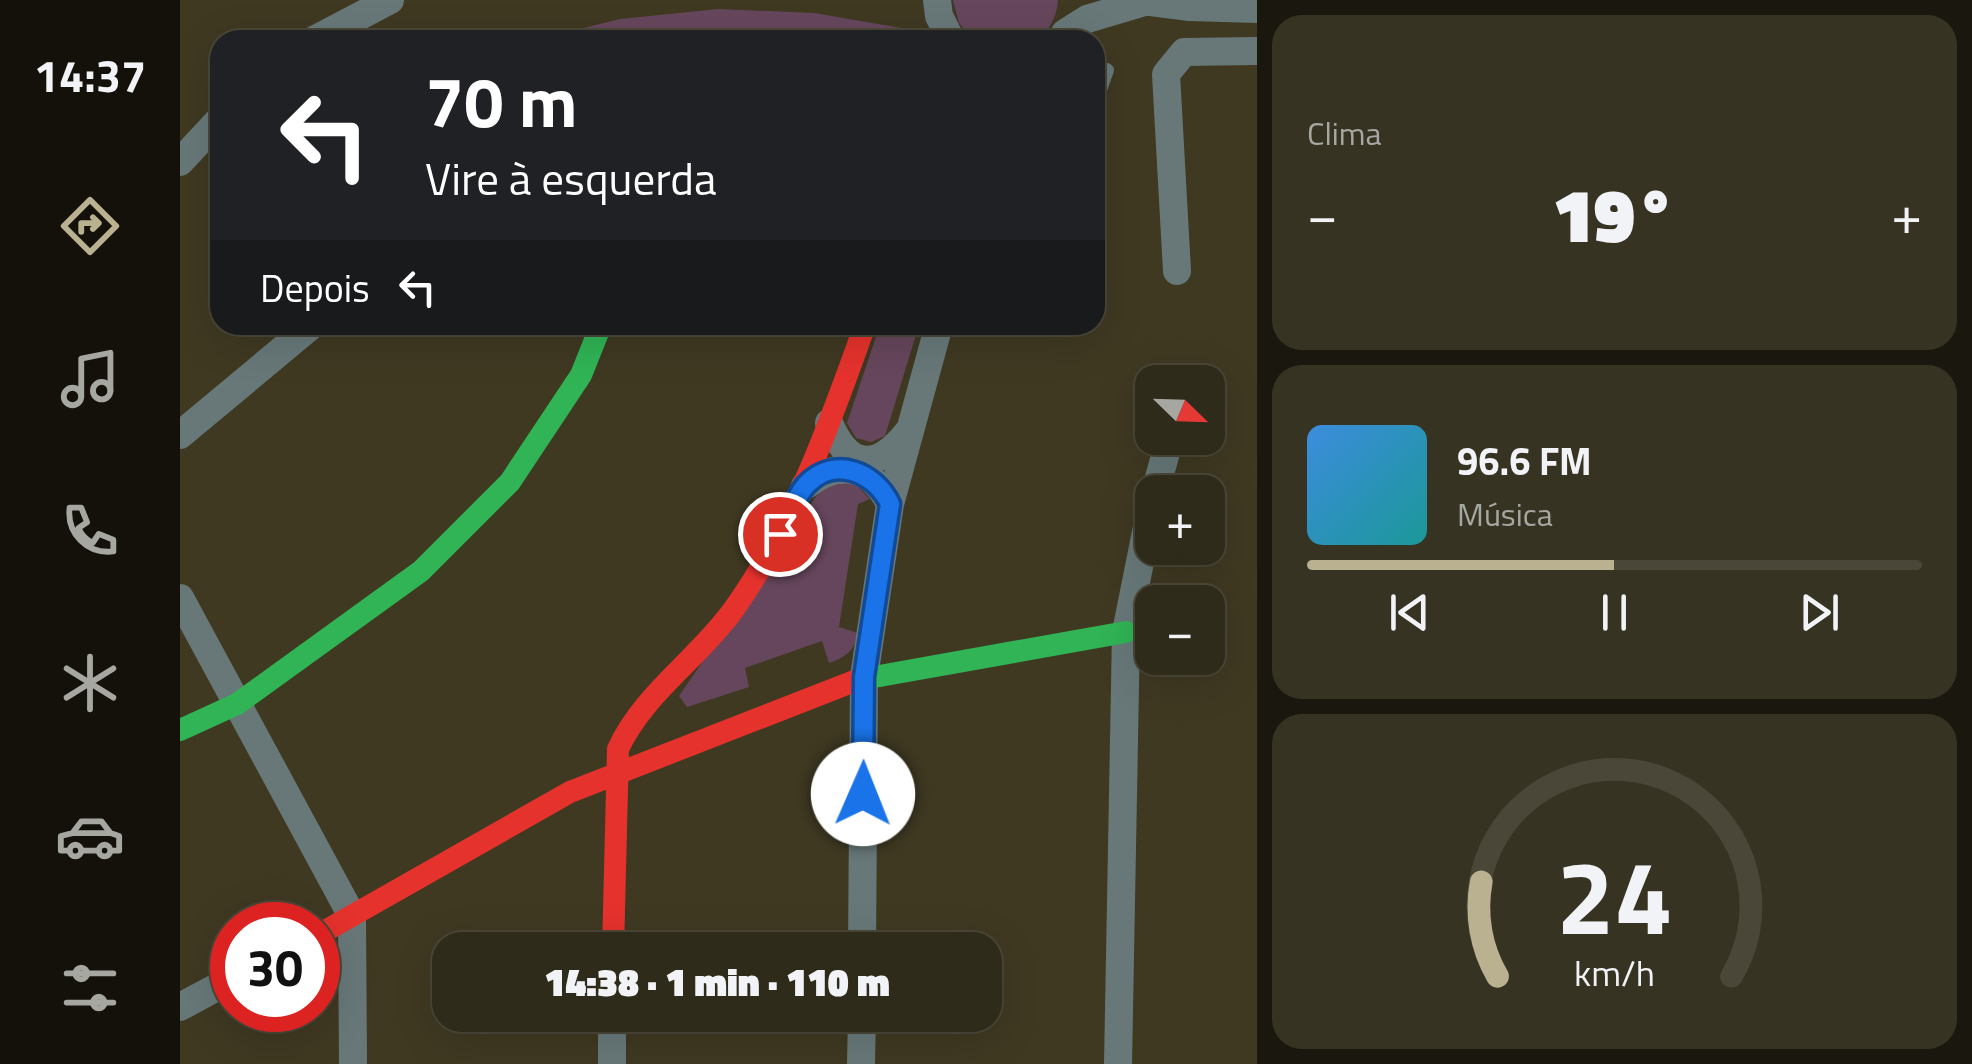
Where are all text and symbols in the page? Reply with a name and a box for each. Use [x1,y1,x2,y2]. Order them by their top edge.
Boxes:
text: 14:37 [34,41,146,109]
text: 70 m [425,48,578,154]
icon: left [260,70,390,200]
text: Clima [1307,109,1382,157]
text: Vire à esquerda [425,144,717,212]
text: 19° [1553,157,1676,271]
text: − [1307,172,1338,255]
text: + [1891,172,1922,255]
icon: directions [55,191,125,261]
text: Depois [260,259,370,317]
icon: left [390,260,445,315]
icon: music [55,344,125,414]
north arrow [1135,365,1225,455]
map controls [1135,365,1225,675]
text: 96.6 FM [1457,432,1592,490]
button: + [1135,475,1225,565]
text: Música [1457,490,1553,538]
pin [738,492,823,577]
icon: phone [55,496,125,566]
icon: arrive [753,507,808,562]
button: − [1135,585,1225,675]
icon: previous [1382,585,1437,640]
icon: pause [1587,585,1642,640]
icon: next [1792,585,1847,640]
icon: climate [55,648,125,718]
position arrow [811,742,915,846]
icon: car [55,801,125,871]
text: 24 [1556,816,1673,974]
speed limit sign: 30 [210,902,340,1032]
text: km/h [1574,945,1655,1000]
icon: filters [55,953,125,1023]
text: 14:38 · 1 min · 110 m [544,953,890,1011]

